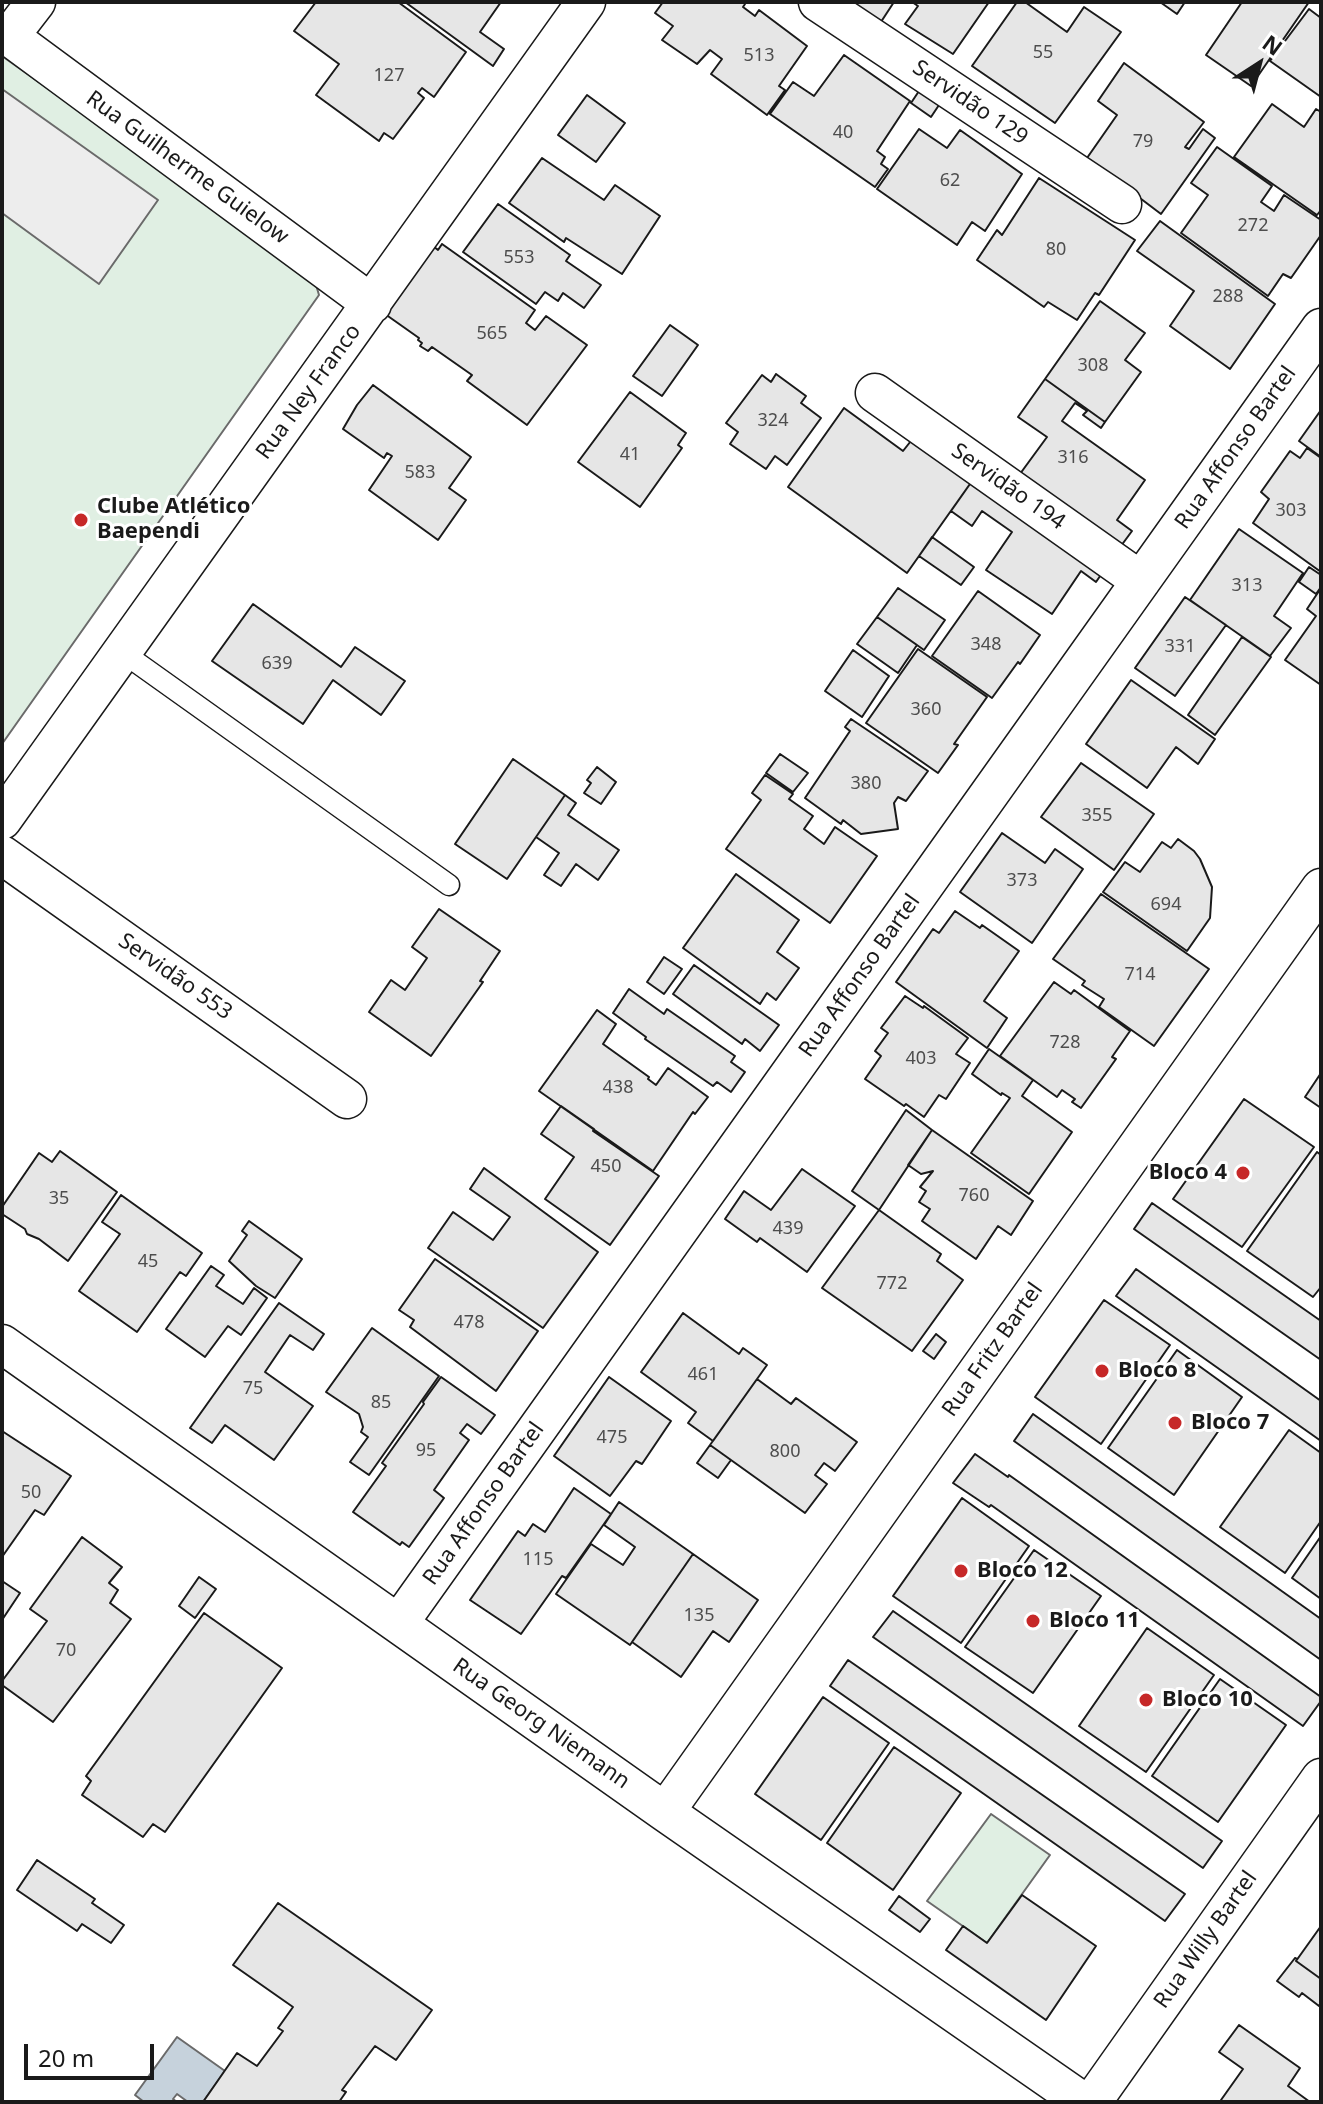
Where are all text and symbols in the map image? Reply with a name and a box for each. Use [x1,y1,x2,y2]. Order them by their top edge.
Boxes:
north arrow [1219,24,1299,104]
text: N [1257,27,1289,62]
house number: 55 [1033,42,1053,64]
house number: 513 [744,45,774,67]
street label: Servidão 129 [907,55,1033,151]
house number: 127 [374,65,404,87]
street label: Rua Guilherme Guielow [81,86,293,250]
house number: 40 [833,122,853,144]
house number: 79 [1133,131,1153,153]
house number: 62 [940,170,960,192]
house number: 272 [1238,215,1268,237]
house number: 80 [1046,239,1066,261]
house number: 553 [504,247,534,269]
house number: 288 [1213,286,1243,308]
street label: Rua Ney Franco [251,319,367,465]
house number: 565 [477,323,507,345]
house number: 308 [1078,355,1108,377]
street label: Rua Affonso Bartel [1170,361,1302,535]
house number: 324 [758,410,788,432]
street label: Servidão 194 [946,438,1070,536]
house number: 41 [620,444,640,466]
house number: 316 [1058,447,1088,469]
house number: 583 [405,462,435,484]
place label: Clube Atlético Baependi [97,494,250,546]
house number: 303 [1276,500,1306,522]
marker: Clube Atlético Baependi [72,511,90,529]
house number: 313 [1232,575,1262,597]
house number: 348 [971,634,1001,656]
house number: 331 [1165,636,1195,658]
house number: 639 [262,653,292,675]
house number: 360 [911,699,941,721]
house number: 380 [851,773,881,795]
house number: 355 [1082,805,1112,827]
house number: 373 [1007,870,1037,892]
street label: Rua Affonso Bartel [794,889,926,1063]
house number: 694 [1151,894,1181,916]
street label: Servidão 553 [113,928,237,1026]
house number: 714 [1125,964,1155,986]
house number: 728 [1050,1032,1080,1054]
house number: 403 [906,1048,936,1070]
house number: 438 [603,1077,633,1099]
house number: 450 [591,1156,621,1178]
place label: Bloco 4 [1149,1160,1227,1186]
marker: Bloco 4 [1234,1164,1252,1182]
house number: 760 [959,1185,989,1207]
house number: 35 [49,1188,69,1210]
house number: 439 [773,1218,803,1240]
house number: 45 [138,1251,158,1273]
house number: 772 [877,1273,907,1295]
street label: Rua Fritz Bartel [937,1278,1049,1422]
house number: 478 [454,1312,484,1334]
place label: Bloco 8 [1118,1358,1196,1384]
marker: Bloco 8 [1093,1362,1111,1380]
house number: 461 [688,1364,718,1386]
house number: 75 [243,1378,263,1400]
house number: 85 [371,1392,391,1414]
place label: Bloco 7 [1191,1410,1269,1436]
marker: Bloco 7 [1166,1414,1184,1432]
street label: Rua Affonso Bartel [418,1417,550,1591]
house number: 475 [597,1427,627,1449]
house number: 95 [416,1440,436,1462]
house number: 800 [770,1441,800,1463]
house number: 50 [21,1482,41,1504]
house number: 115 [523,1549,553,1571]
place label: Bloco 12 [977,1558,1068,1584]
marker: Bloco 12 [952,1562,970,1580]
house number: 135 [684,1605,714,1627]
place label: Bloco 11 [1049,1608,1140,1634]
marker: Bloco 11 [1024,1612,1042,1630]
house number: 70 [56,1640,76,1662]
street label: Rua Georg Niemann [447,1653,635,1795]
place label: Bloco 10 [1162,1687,1253,1713]
marker: Bloco 10 [1137,1691,1155,1709]
street label: Rua Willy Bartel [1149,1866,1263,2014]
scale bar [28,2028,158,2078]
text: 20 m [38,2041,94,2074]

